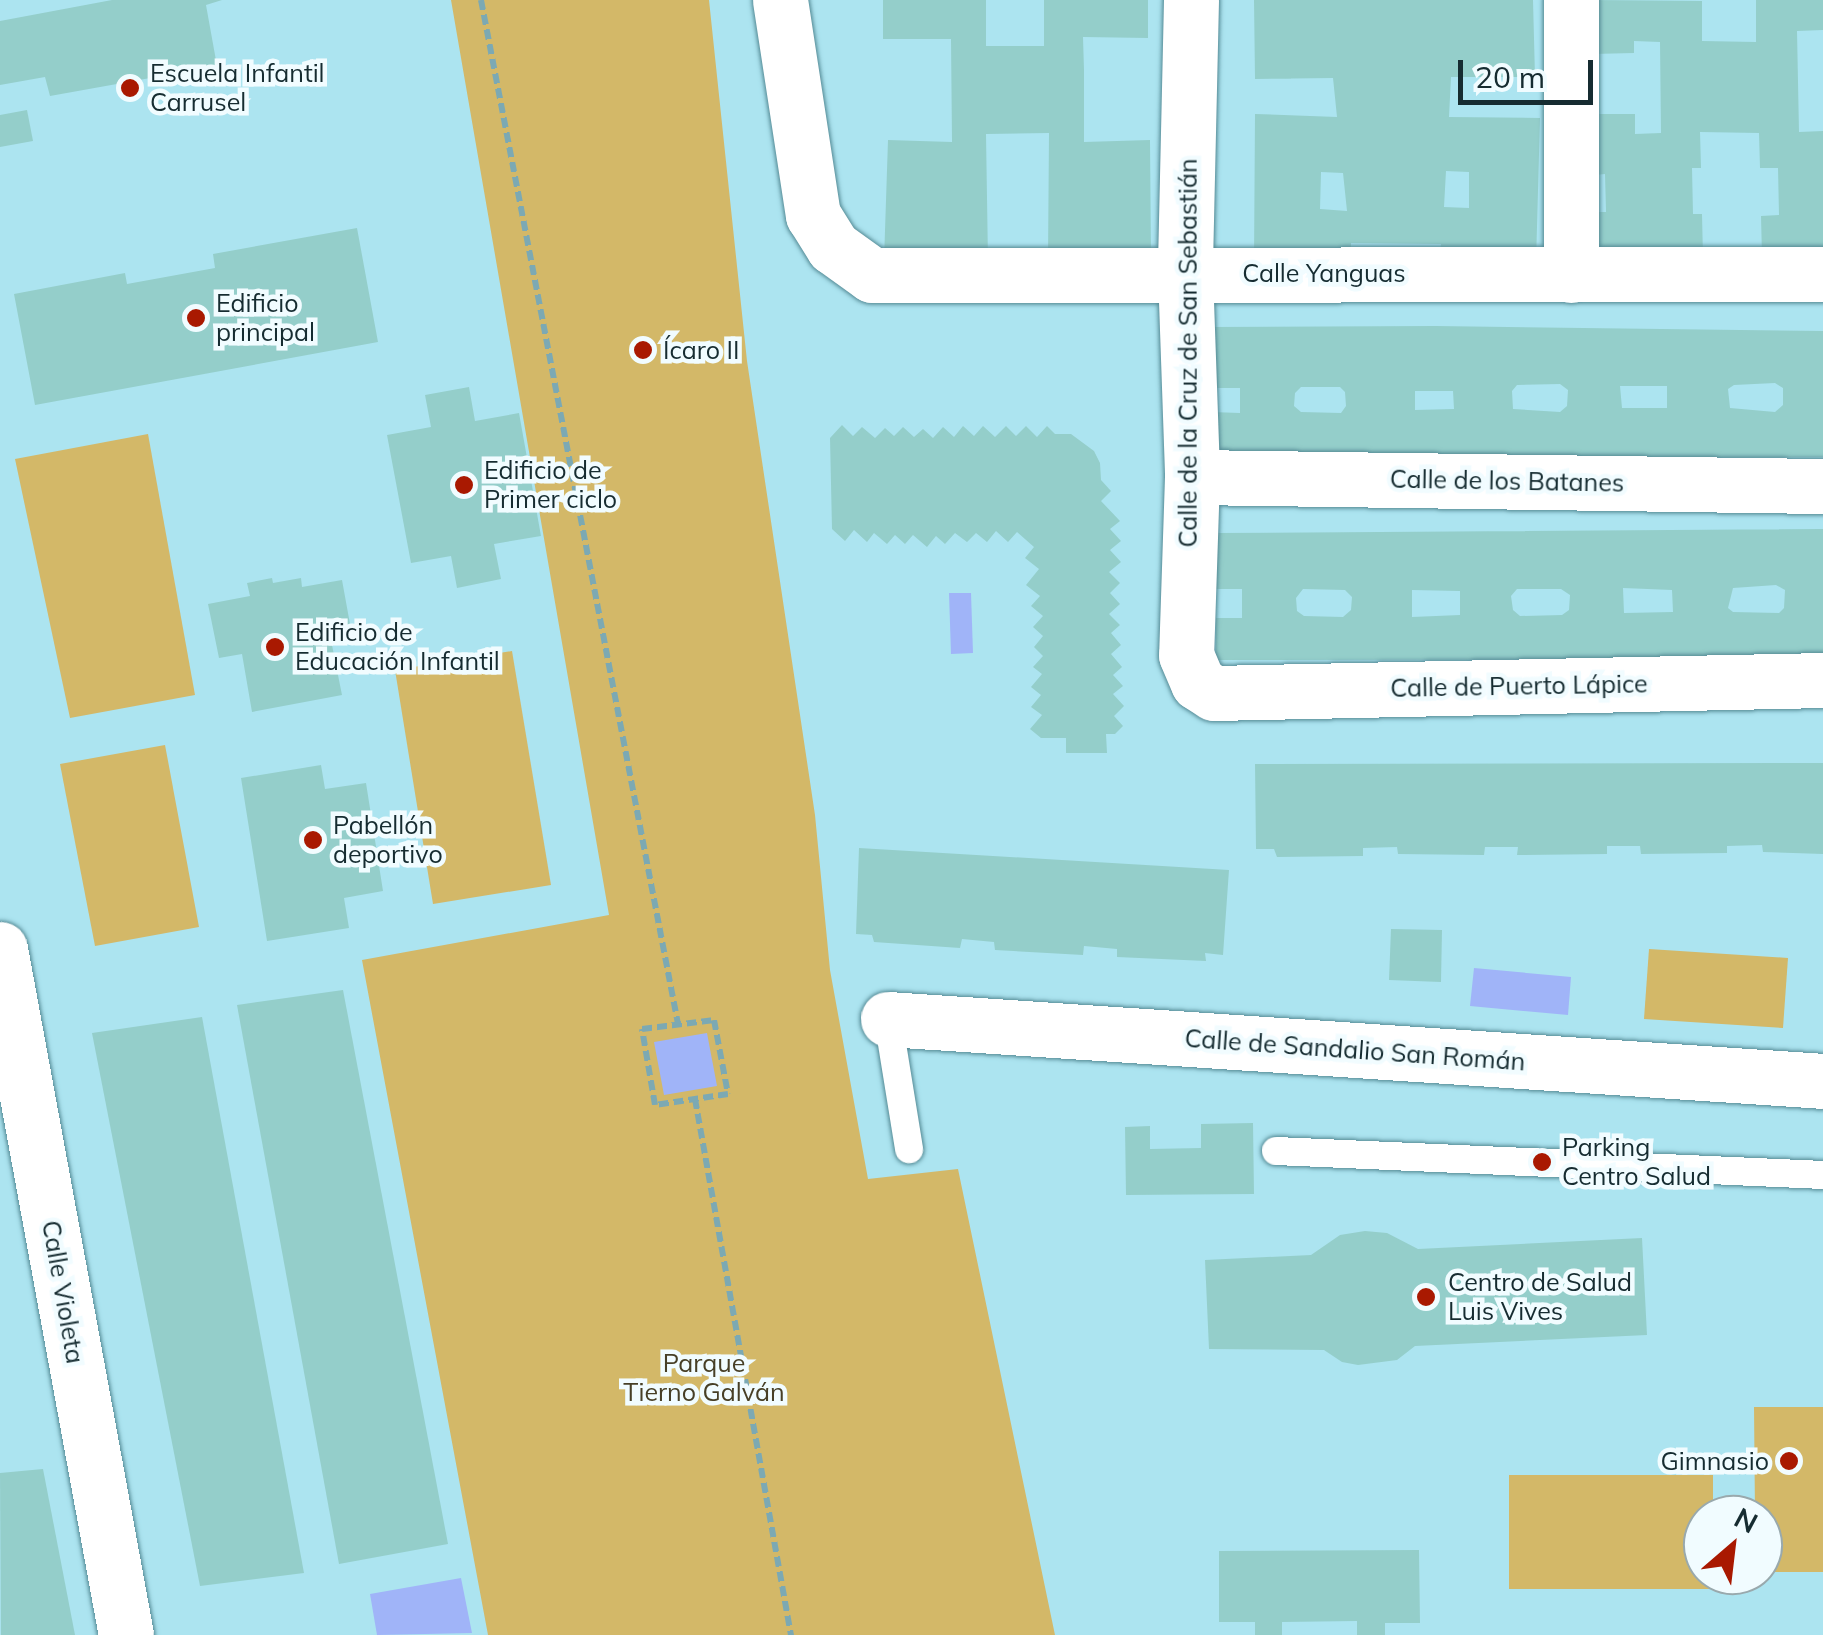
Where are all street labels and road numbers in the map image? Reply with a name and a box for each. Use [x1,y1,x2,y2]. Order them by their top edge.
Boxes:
street label: Calle de la Cruz de San Sebastián [1173,158,1203,548]
street label: Calle Yanguas [1242,258,1406,288]
street label: Calle de los Batanes [1390,464,1624,498]
street label: Calle de Puerto Lápice [1390,669,1648,703]
street label: Calle de Sandalio San Román [1184,1023,1526,1077]
street label: Calle Violeta [36,1218,90,1366]

